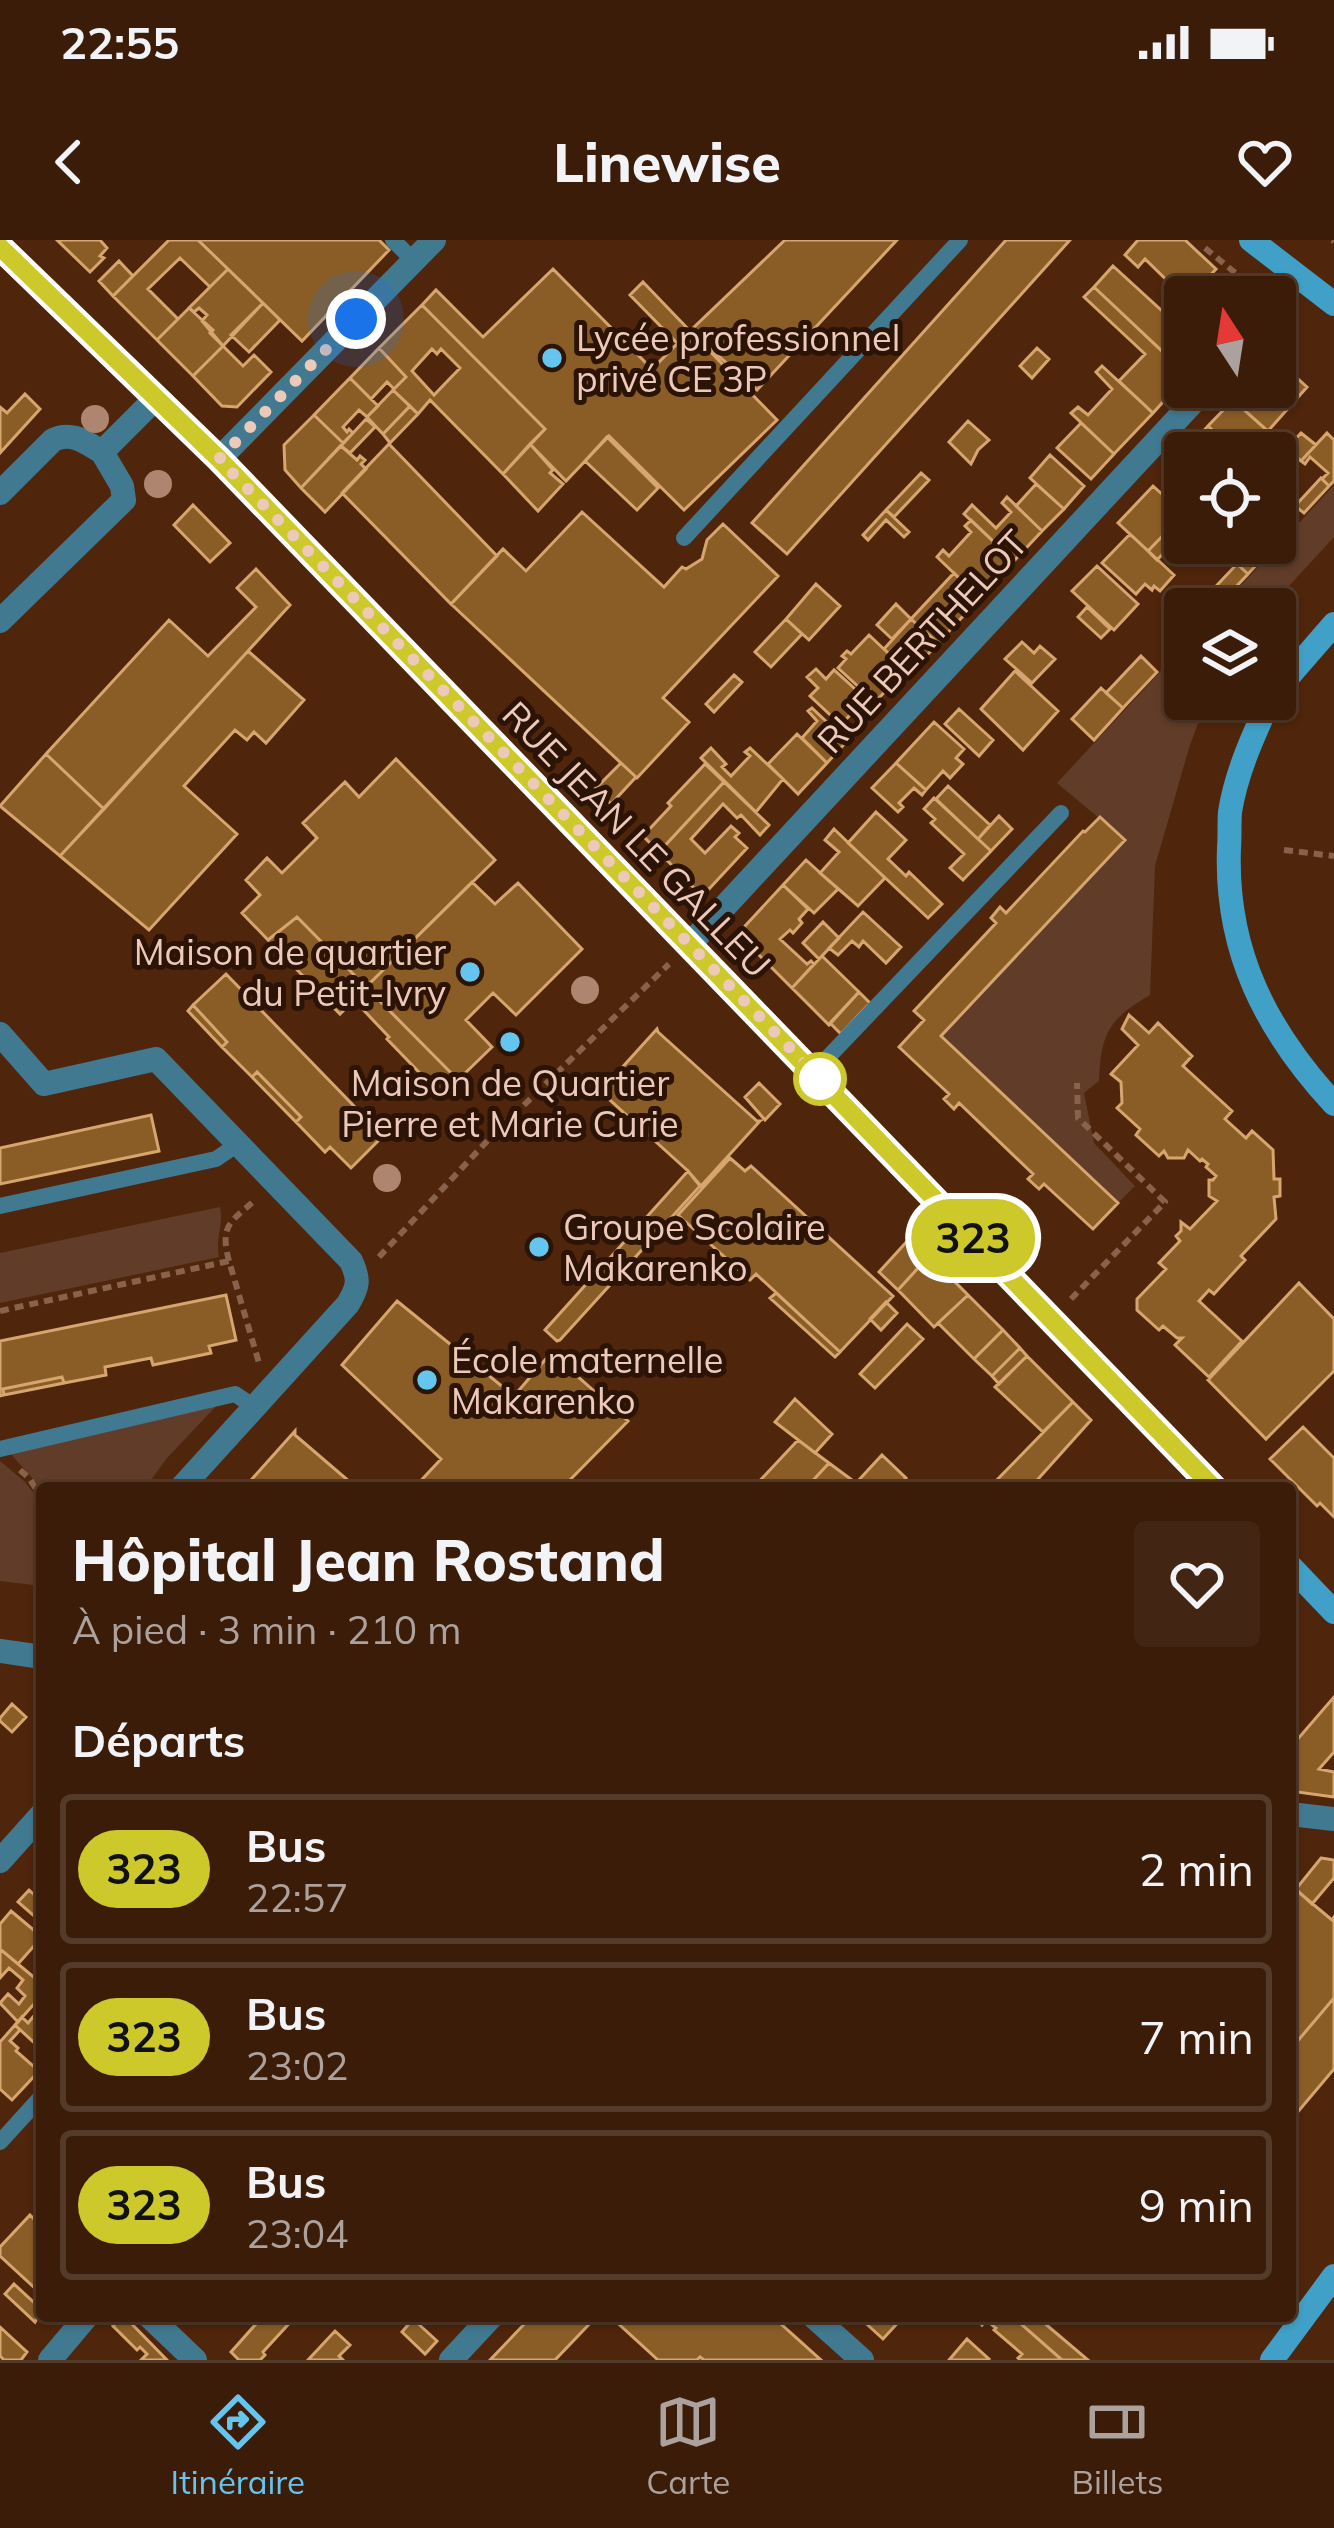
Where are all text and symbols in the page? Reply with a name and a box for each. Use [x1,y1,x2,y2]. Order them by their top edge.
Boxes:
text: 22:55 [60,14,179,70]
text: Linewise [553,128,781,196]
icon: back [36,129,102,195]
icon: heart [1232,129,1298,195]
north arrow [1164,276,1296,408]
map controls [1164,276,1296,720]
your location [326,289,386,349]
place label: Lycée professionnel privé CE 3P [576,315,900,401]
marker: Lycée professionnel privé CE 3P [539,345,565,371]
button: locate [1164,432,1296,564]
street label: RUE BERTHELOT [807,520,1037,762]
button: layers [1164,588,1296,720]
street label: RUE JEAN LE GALLEU [493,691,781,987]
place label: Maison de quartier du Petit-Ivry [134,929,446,1015]
marker: Maison de quartier du Petit-Ivry [457,959,483,985]
marker: Maison de Quartier Pierre et Marie Curie [497,1029,523,1055]
unlabelled marker [795,1054,845,1104]
place label: Maison de Quartier Pierre et Marie Curie [341,1060,679,1146]
line badge: 323 [904,1199,1042,1277]
place label: Groupe Scolaire Makarenko [563,1204,826,1290]
text: 323 [935,1211,1011,1264]
marker: Groupe Scolaire Makarenko [526,1234,552,1260]
place label: École maternelle Makarenko [451,1337,723,1423]
marker: École maternelle Makarenko [414,1367,440,1393]
button: heart [1134,1521,1260,1647]
text: Hôpital Jean Rostand [72,1524,665,1595]
text: À pied · 3 min · 210 m [72,1605,461,1654]
text: Départs [72,1712,245,1768]
text: Bus [246,1817,326,1873]
text: 2 min [1139,1841,1254,1897]
text: 323 [106,1842,182,1895]
text: 22:57 [246,1873,349,1922]
text: Bus [246,1985,326,2041]
text: 7 min [1139,2009,1254,2065]
text: 323 [106,2010,182,2063]
text: 23:02 [246,2041,349,2090]
text: Bus [246,2153,326,2209]
text: 9 min [1139,2177,1254,2233]
text: 323 [106,2178,182,2231]
text: 23:04 [246,2209,349,2258]
tab: Itinéraire [171,2389,305,2502]
tab: Carte [646,2389,730,2502]
tab: Billets [1072,2389,1163,2502]

